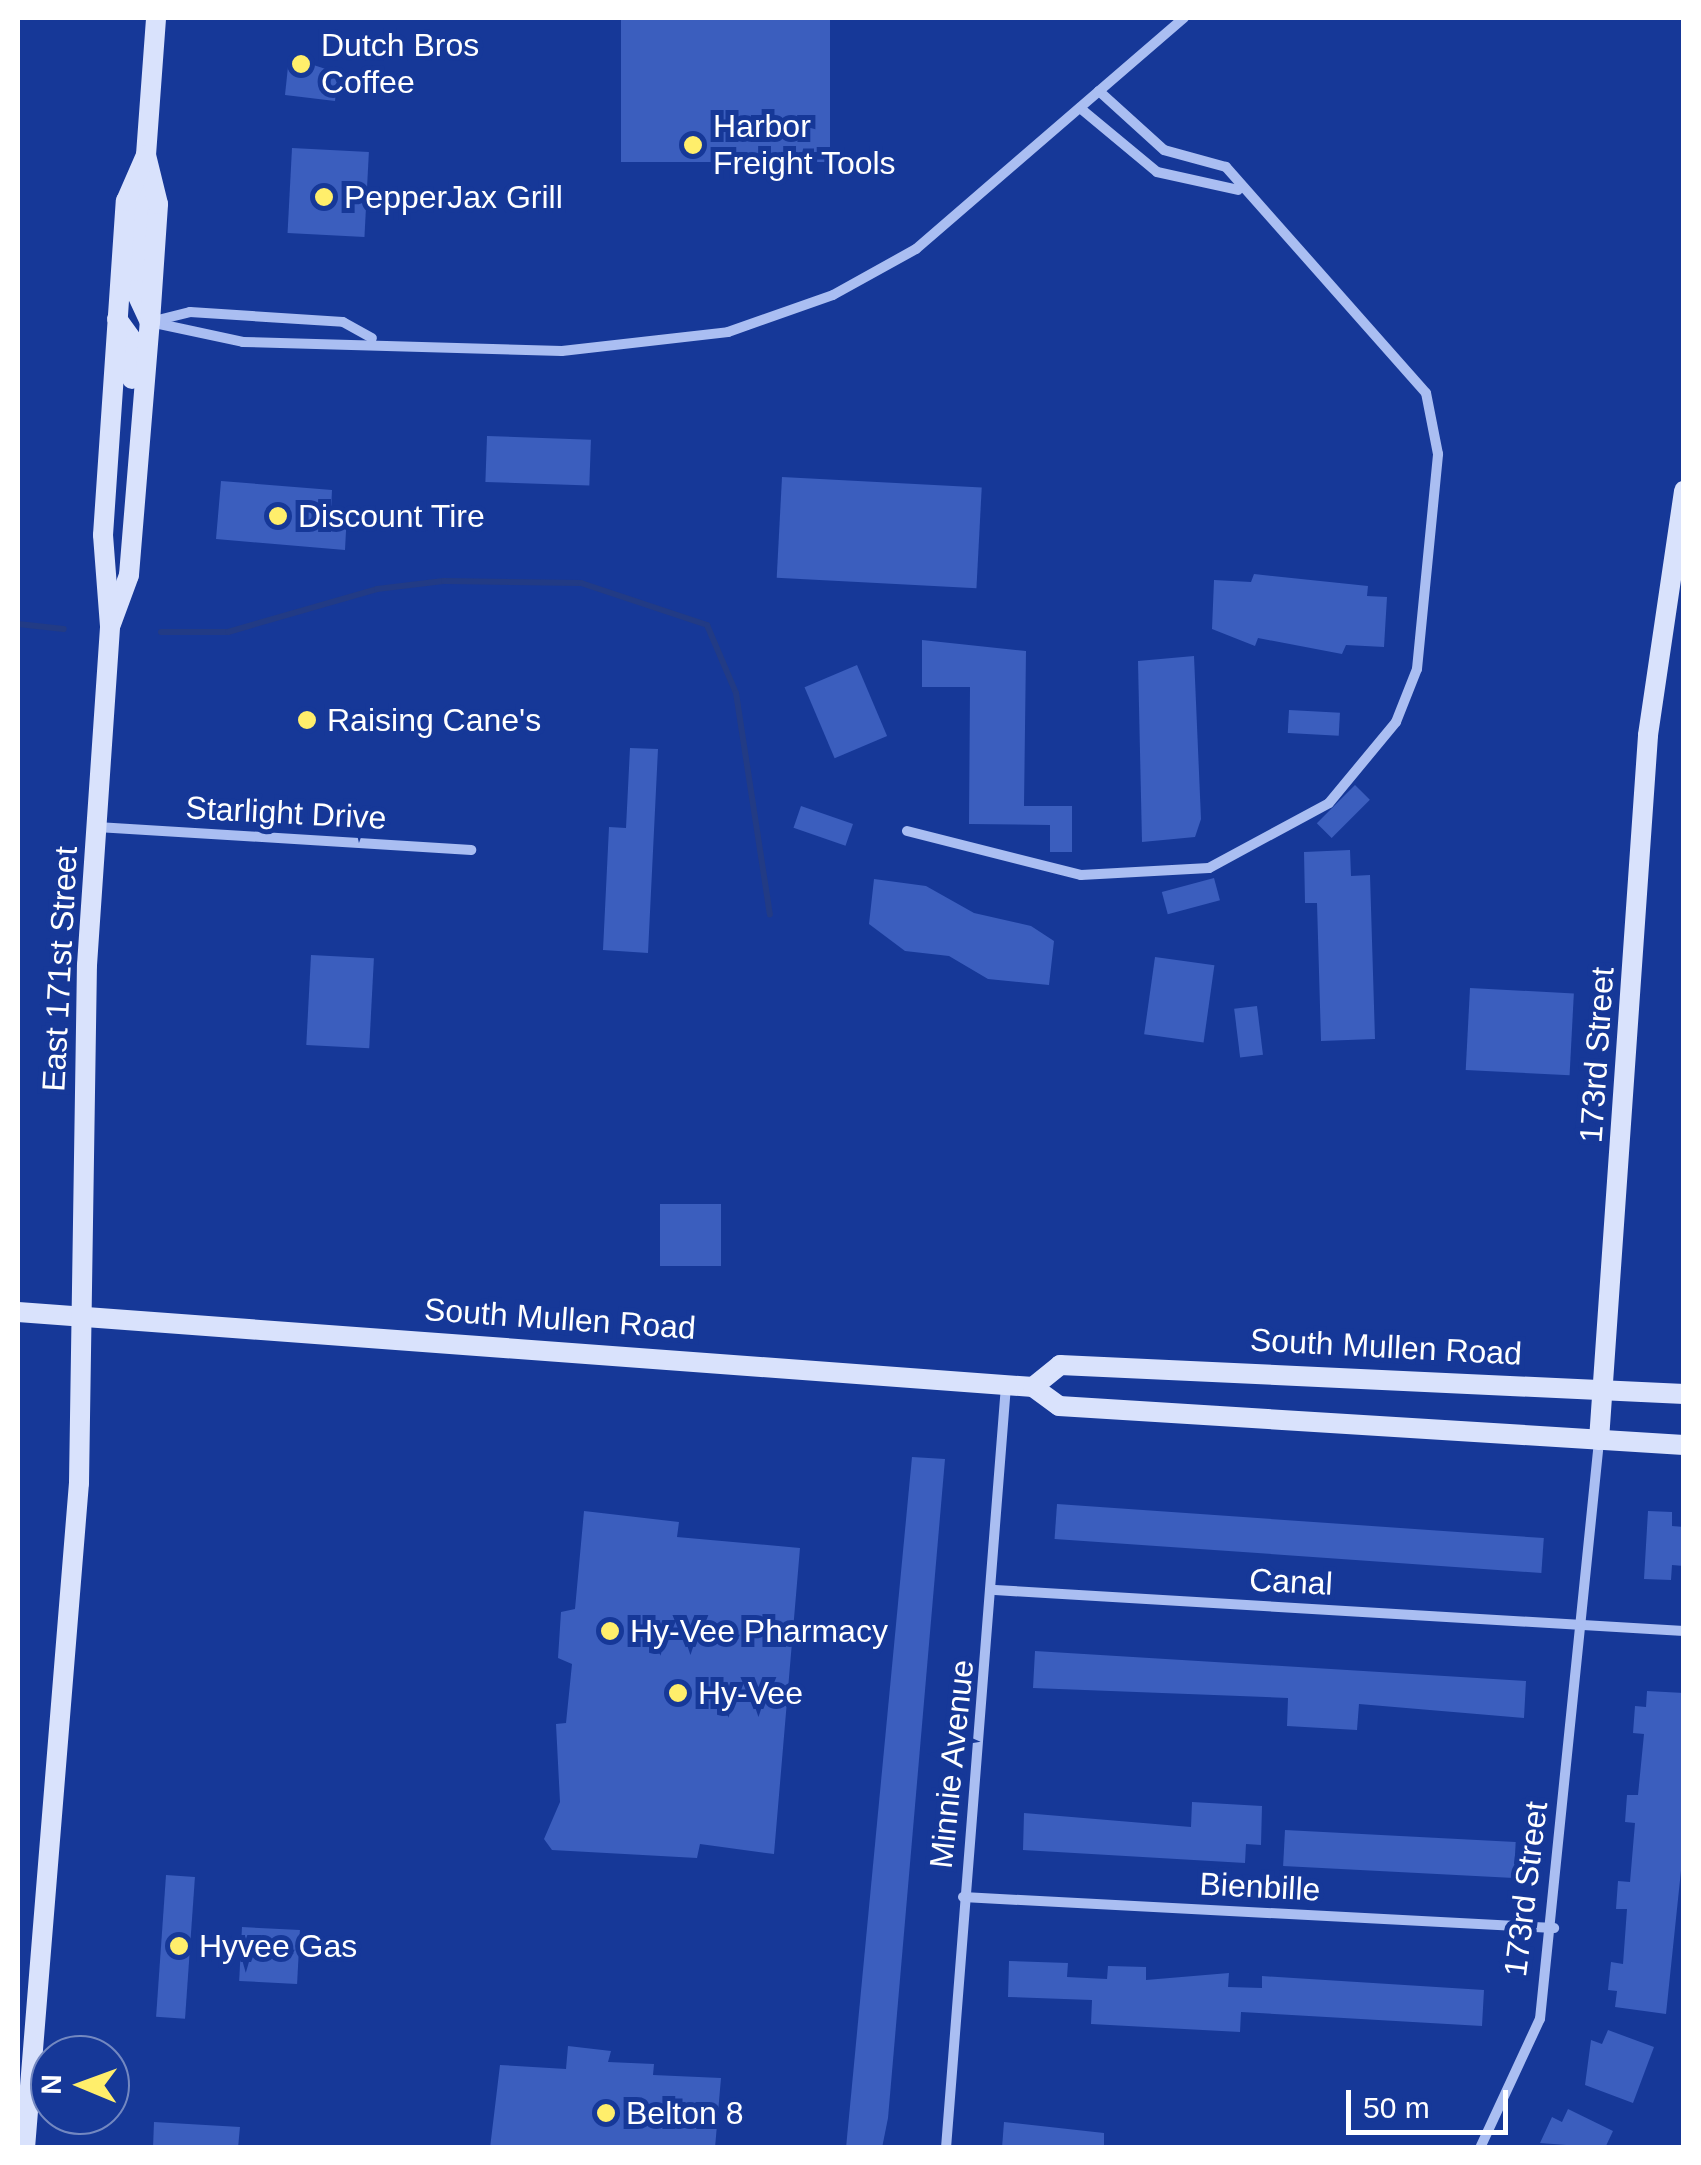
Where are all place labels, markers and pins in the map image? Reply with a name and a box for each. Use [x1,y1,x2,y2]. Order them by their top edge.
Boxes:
place label: Dutch Bros Coffee [321,27,479,102]
marker: Dutch Bros Coffee [290,53,312,75]
place label: Harbor Freight Tools [713,108,896,183]
marker: Harbor Freight Tools [682,134,704,156]
place label: PepperJax Grill [344,178,563,216]
marker: PepperJax Grill [313,186,335,208]
place label: Discount Tire [298,497,485,535]
marker: Discount Tire [267,505,289,527]
place label: Raising Cane's [327,701,541,739]
marker: Raising Cane's [296,709,318,731]
place label: Hy-Vee Pharmacy [630,1612,888,1650]
marker: Hy-Vee Pharmacy [599,1620,621,1642]
place label: Hy-Vee [698,1674,803,1712]
marker: Hy-Vee [667,1682,689,1704]
place label: Hyvee Gas [199,1927,357,1965]
marker: Hyvee Gas [168,1935,190,1957]
place label: Belton 8 [626,2094,743,2132]
marker: Belton 8 [595,2102,617,2124]

